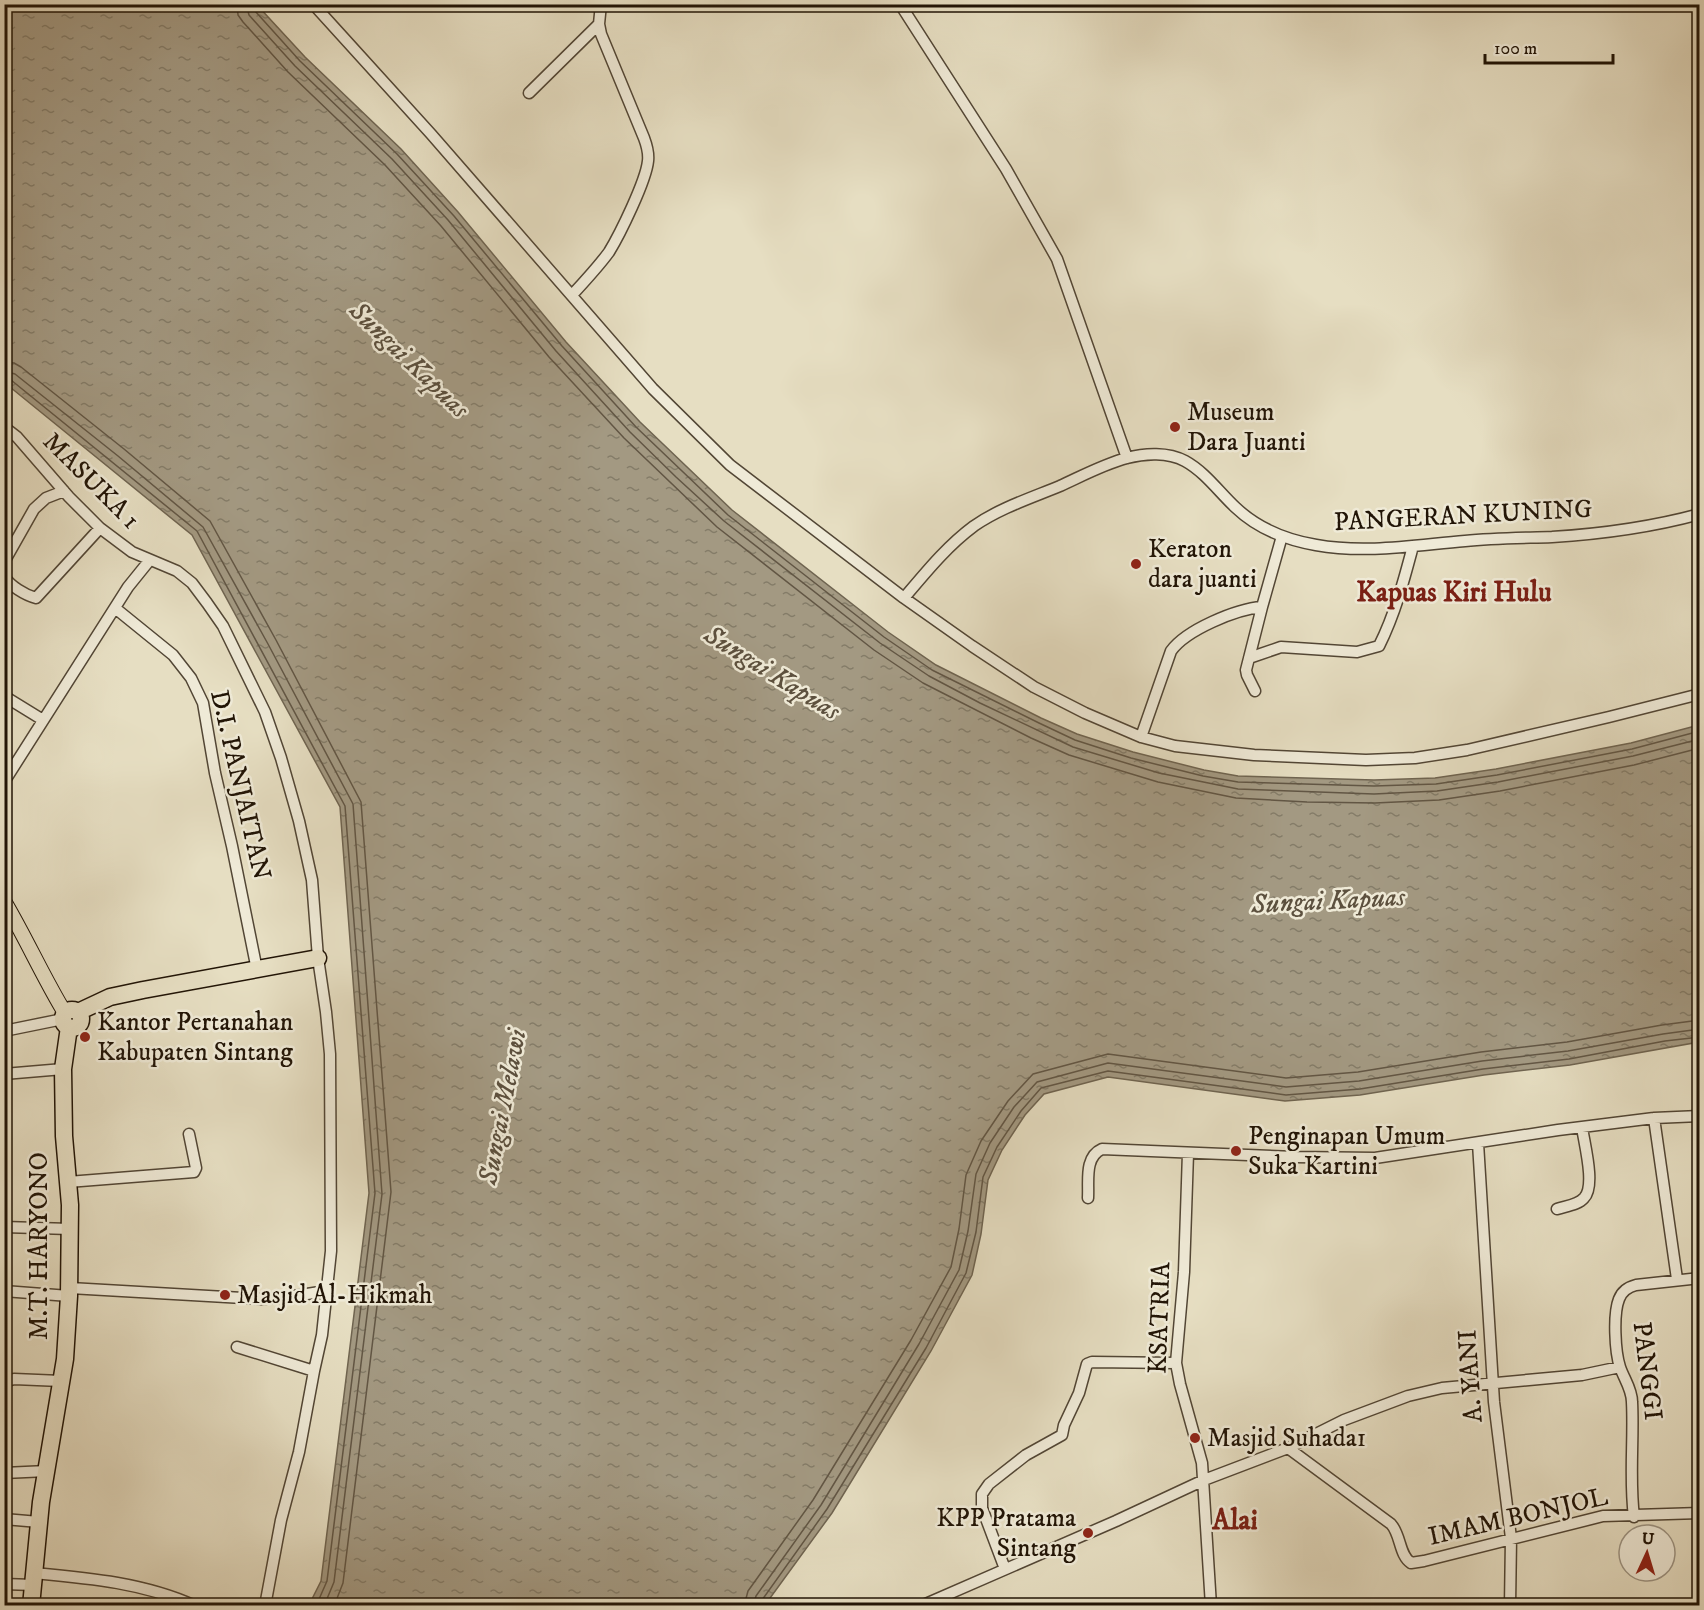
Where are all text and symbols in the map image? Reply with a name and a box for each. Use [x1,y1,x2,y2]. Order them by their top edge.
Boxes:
scale bar [1485,27,1612,65]
text: 100 m [1494,38,1537,60]
water label: Sungai Kapuas [341,294,477,426]
place label: Museum Dara Juanti [1187,396,1306,459]
marker: Museum Dara Juanti [1168,420,1182,434]
street label: MASUKA 1 [35,425,147,537]
street label: PANGERAN KUNING [1333,493,1593,539]
place label: Keraton dara juanti [1148,533,1257,596]
marker: Keraton dara juanti [1129,557,1143,571]
district label: Kapuas Kiri Hulu [1356,575,1552,610]
water label: Sungai Kapuas [697,617,847,729]
street label: D.I. PANJAITAN [202,687,278,883]
water label: Sungai Kapuas [1249,880,1407,922]
place label: Kantor Pertanahan Kabupaten Sintang [97,1006,294,1069]
water label: Sungai Melawi [471,1025,535,1189]
marker: Kantor Pertanahan Kabupaten Sintang [78,1030,92,1044]
place label: Penginapan Umum Suka Kartini [1248,1120,1445,1183]
marker: Penginapan Umum Suka Kartini [1229,1144,1243,1158]
street label: M.T. HARYONO [23,1152,56,1340]
street label: KSATRIA [1142,1261,1178,1374]
place label: Masjid Al-Hikmah [237,1279,433,1312]
marker: Masjid Al-Hikmah [218,1288,232,1302]
street label: PANGGI [1625,1320,1669,1422]
street label: A. YANI [1451,1328,1491,1424]
place label: Masjid Suhada1 [1207,1422,1366,1455]
marker: Masjid Suhada1 [1188,1431,1202,1445]
street label: IMAM BONJOL [1425,1480,1611,1554]
place label: KPP Pratama Sintang [936,1502,1076,1565]
district label: Alai [1211,1503,1258,1538]
north arrow [1617,1523,1677,1583]
marker: KPP Pratama Sintang [1081,1526,1095,1540]
text: U [1641,1529,1655,1549]

